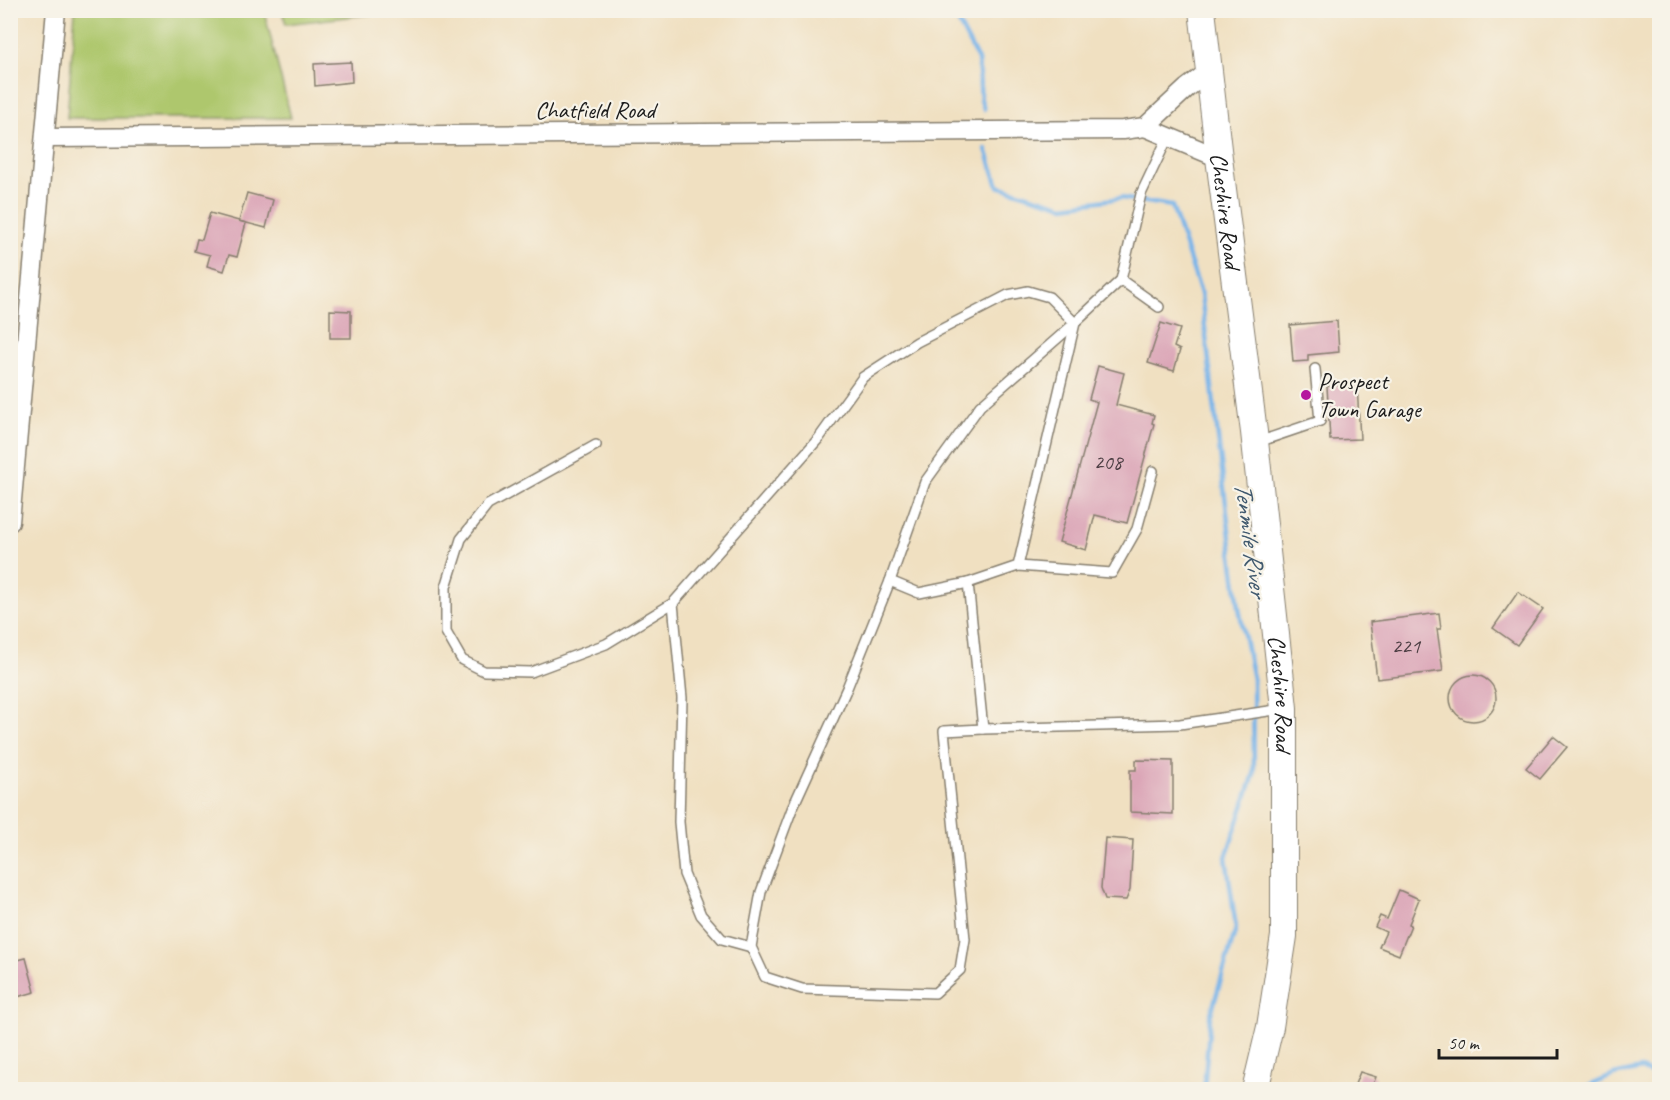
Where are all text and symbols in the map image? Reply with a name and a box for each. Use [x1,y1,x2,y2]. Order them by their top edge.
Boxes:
street label: Chatfield Road [535,95,659,125]
street label: Cheshire Road [1203,151,1248,274]
place label: Prospect Town Garage [1318,366,1423,424]
marker: Prospect Town Garage [1299,388,1313,402]
house number: 208 [1094,449,1125,475]
water label: Tenmile River [1227,480,1276,602]
house number: 221 [1392,633,1422,659]
street label: Cheshire Road [1261,634,1299,755]
scale bar [1439,1022,1558,1060]
text: 50 m [1448,1032,1481,1054]

